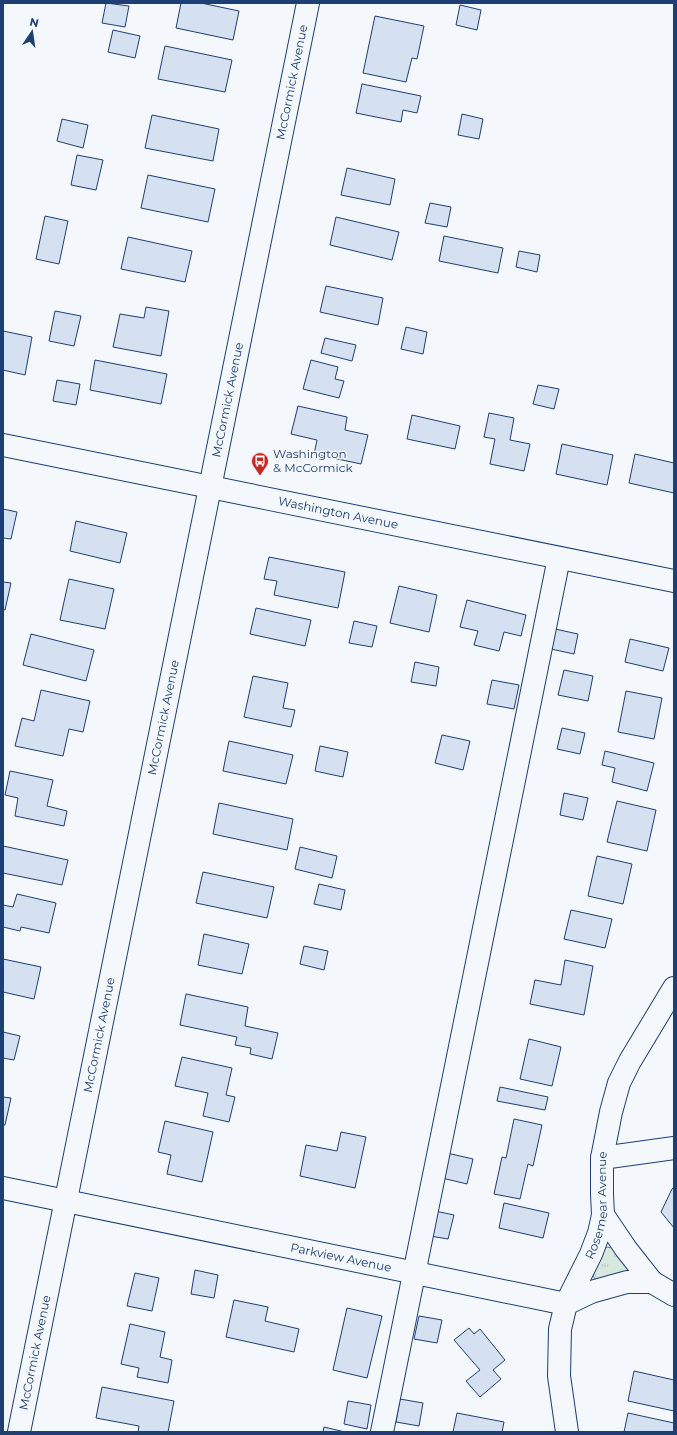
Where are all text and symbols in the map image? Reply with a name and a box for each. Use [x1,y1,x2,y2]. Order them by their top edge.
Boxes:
north arrow [12,12,52,52]
text: N [28,14,40,30]
street label: McCormick Avenue [273,23,310,141]
street label: McCormick Avenue [208,341,246,459]
place label: Washington & McCormick [273,446,353,475]
bus stop icon: Washington & McCormick [250,451,270,476]
street label: Washington Avenue [277,493,400,532]
street label: McCormick Avenue [144,659,182,776]
street label: McCormick Avenue [80,976,118,1094]
street label: Rosemear Avenue [582,1150,611,1262]
street label: Parkview Avenue [289,1239,393,1275]
street label: McCormick Avenue [16,1294,54,1411]

